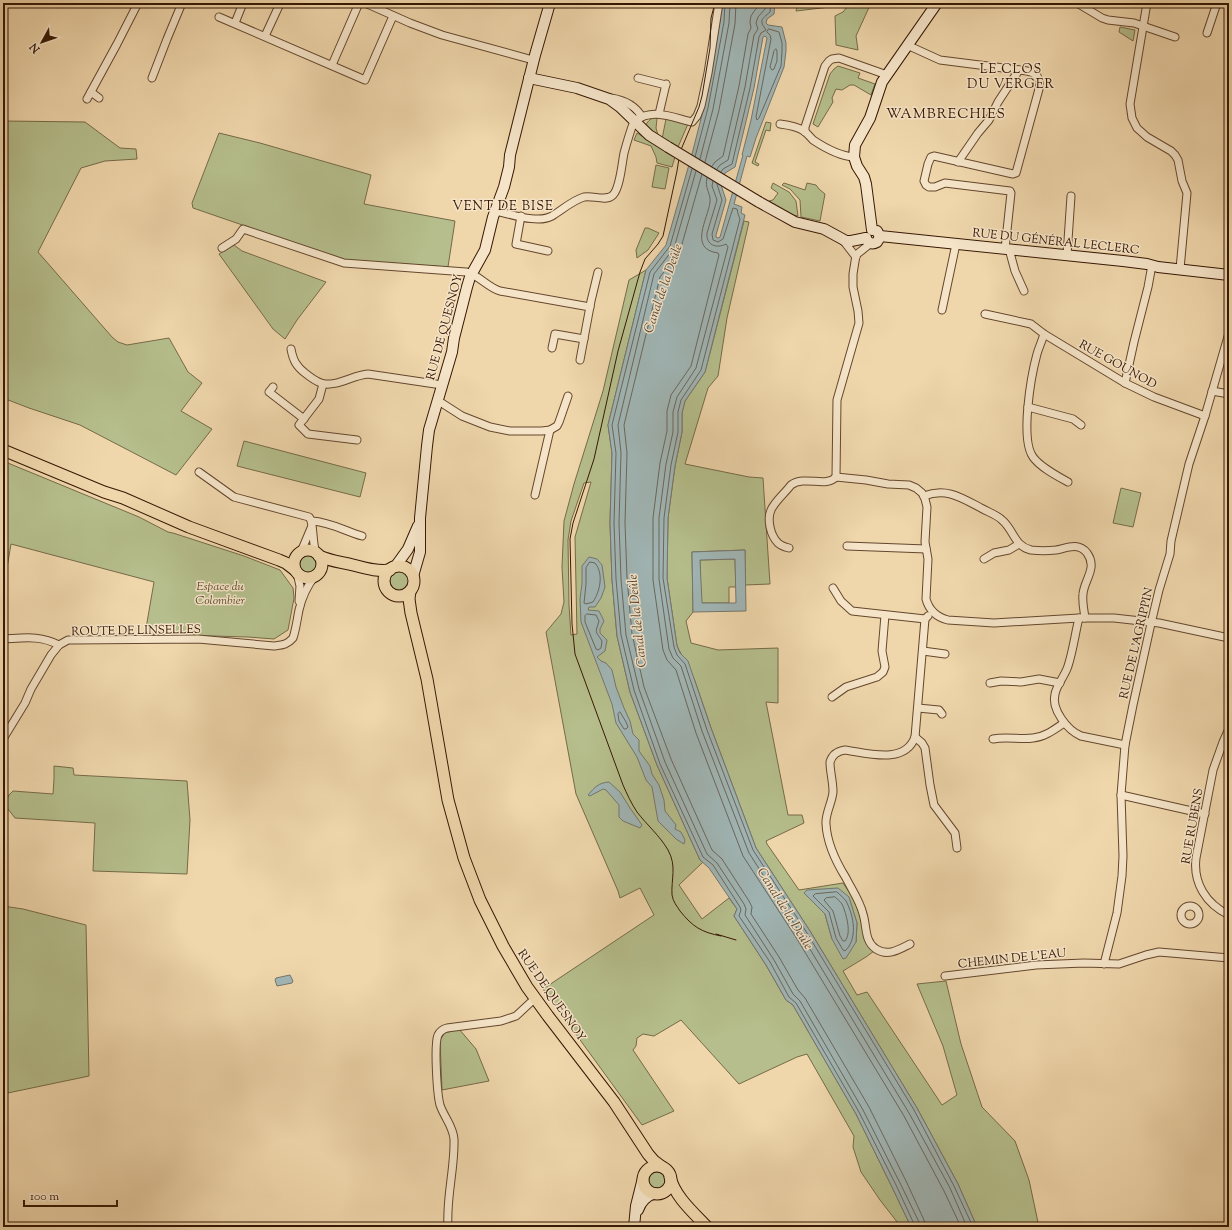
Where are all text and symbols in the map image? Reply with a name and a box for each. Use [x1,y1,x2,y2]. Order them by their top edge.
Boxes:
north arrow [22,22,62,62]
text: N [26,39,45,57]
district label: LE CLOS DU VERGER [967,61,1055,94]
district label: WAMBRECHIES [886,105,1006,125]
district label: VENT DE BISE [452,198,554,216]
street label: RUE DU GÉNÉRAL LECLERC [971,224,1140,260]
water label: Canal de la Deûle [640,242,688,336]
street label: RUE DE QUESNOY [422,272,468,382]
street label: RUE GOUNOD [1075,336,1160,394]
water label: Canal de la Deûle [624,573,652,668]
park label: Espace du Colombier [195,578,246,610]
street label: RUE DE L'AGRIPPIN [1115,585,1159,701]
street label: ROUTE DE LINSELLES [71,621,201,641]
street label: RUE RUBENS [1177,787,1209,866]
water label: Canal de la Deûle [752,865,817,953]
street label: CHEMIN DE L'EAU [957,944,1067,974]
street label: RUE DE QUESNOY [513,946,590,1046]
scale bar [24,1182,117,1208]
text: 100 m [30,1188,59,1206]

